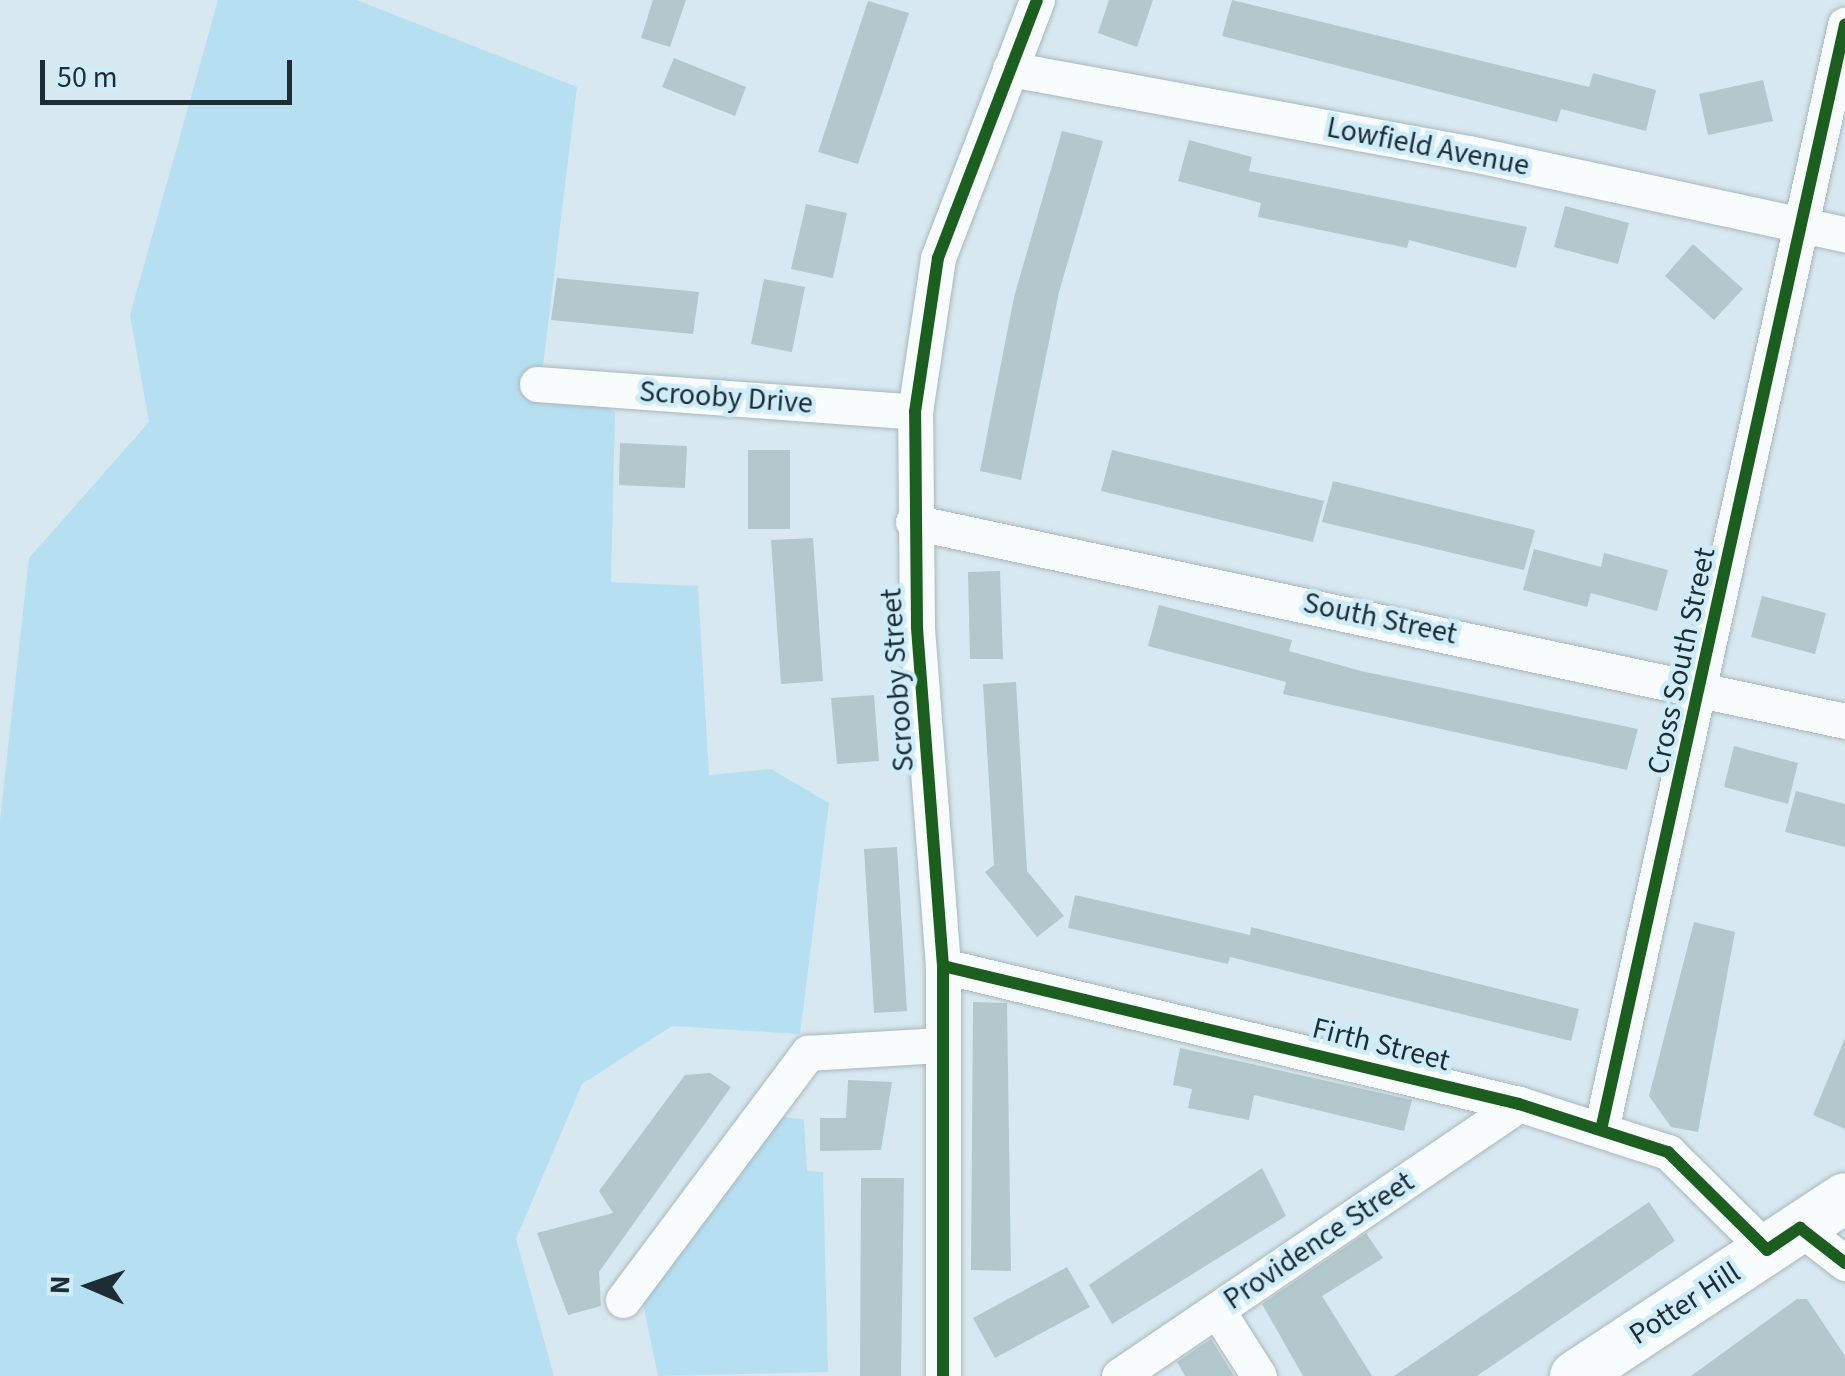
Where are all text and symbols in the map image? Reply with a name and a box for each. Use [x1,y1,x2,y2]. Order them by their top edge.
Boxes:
scale bar [45,40,298,102]
text: 50 m [57,56,118,99]
street label: Lowfield Avenue [1324,110,1532,184]
street label: Scrooby Drive [638,374,814,422]
street label: Cross South Street [1640,544,1724,778]
street label: South Street [1300,585,1460,653]
street label: Scrooby Street [874,587,922,773]
street label: Firth Street [1309,1011,1453,1079]
street label: Providence Street [1217,1164,1421,1318]
north arrow [40,1236,140,1336]
street label: Potter Hill [1623,1255,1747,1353]
text: N [40,1275,80,1295]

